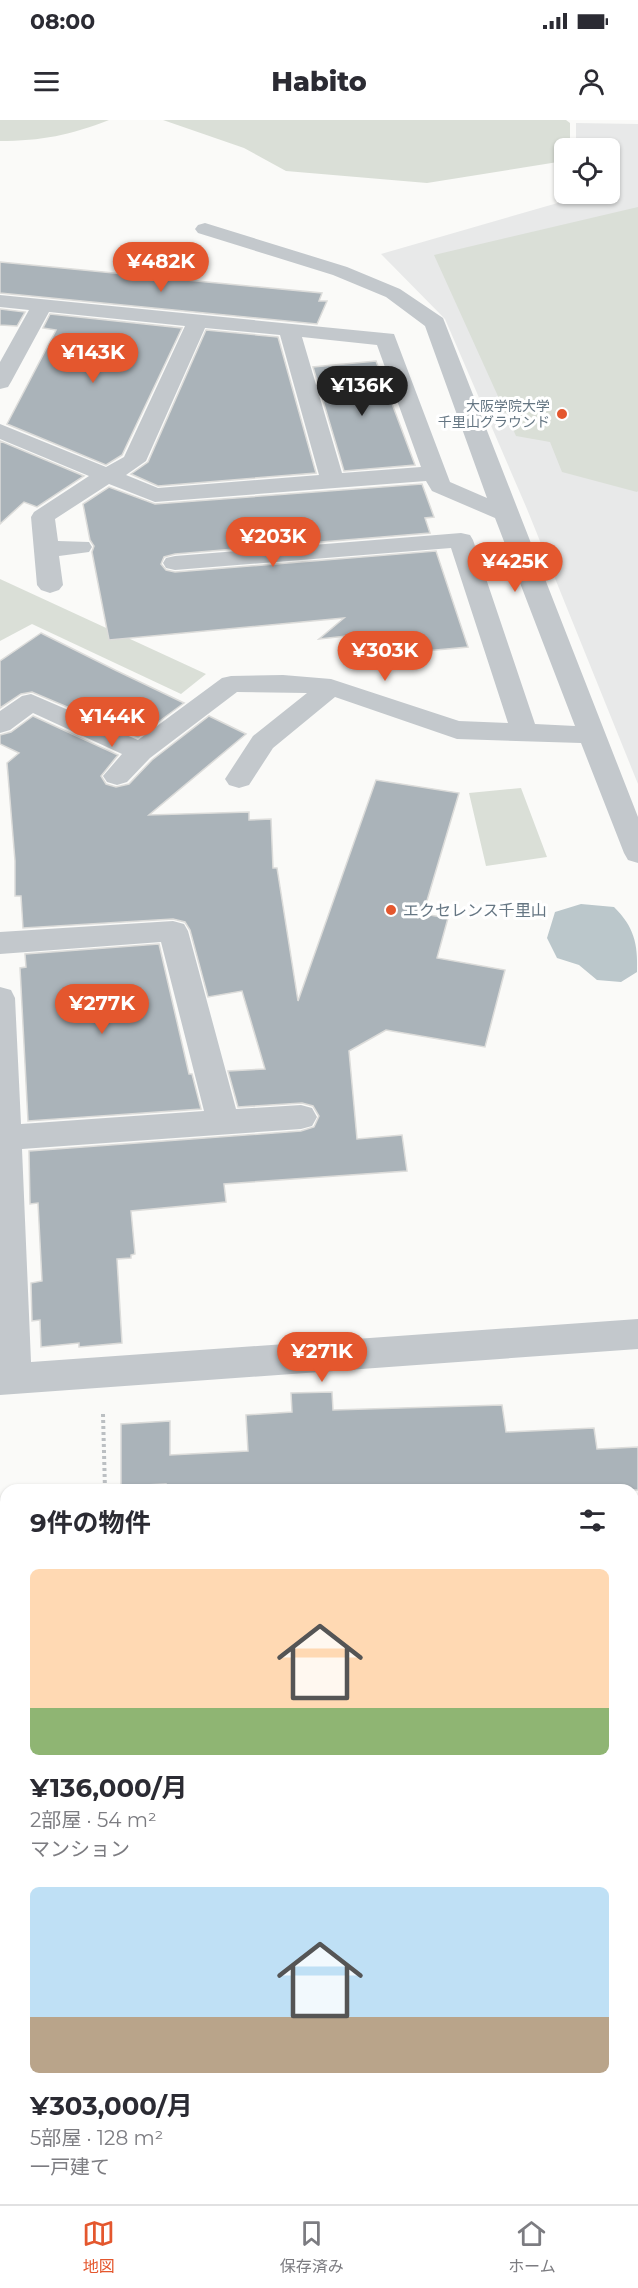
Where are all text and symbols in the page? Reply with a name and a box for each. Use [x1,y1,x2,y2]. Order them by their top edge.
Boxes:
text: 08:00 [30,8,95,35]
icon: menu [30,65,63,98]
text: Habito [271,65,367,98]
icon: person [575,65,608,98]
map controls [554,138,620,204]
button: locate [554,138,620,204]
pin: ¥482K [119,242,203,293]
text: ¥482K [127,249,195,273]
pin: ¥143K [51,333,135,384]
text: ¥143K [61,340,125,364]
pin: ¥136K [320,366,404,417]
text: ¥136K [331,373,393,397]
place label: 大阪学院大学 千里山グラウンド [438,397,550,431]
marker: 大阪学院大学 千里山グラウンド [555,407,569,421]
pin: ¥203K [231,517,315,568]
text: ¥203K [240,524,306,548]
pin: ¥425K [473,542,557,593]
text: ¥425K [482,549,548,573]
pin: ¥303K [343,631,427,682]
text: ¥303K [352,638,418,662]
pin: ¥144K [70,697,154,748]
text: ¥144K [79,704,145,728]
place label: エクセレンス千里山 [403,901,547,920]
marker: エクセレンス千里山 [384,903,398,917]
pin: ¥277K [60,984,144,1035]
text: ¥277K [69,991,135,1015]
pin: ¥271K [280,1332,364,1383]
text: ¥271K [291,1339,353,1363]
icon: filters [576,1504,609,1537]
text: 9件の物件 [30,1507,151,1539]
icon: home [266,1608,374,1716]
text: ¥136,000/月 [30,1772,187,1804]
text: 2部屋 · 54 m² [30,1808,156,1832]
text: マンション [30,1837,130,1861]
icon: home [266,1926,374,2034]
text: ¥303,000/月 [30,2090,193,2122]
text: 5部屋 · 128 m² [30,2126,163,2150]
text: 一戸建て [30,2155,110,2179]
tab: 地図 [82,2217,115,2277]
tab: 保存済み [280,2217,344,2277]
tab: ホーム [508,2217,556,2277]

